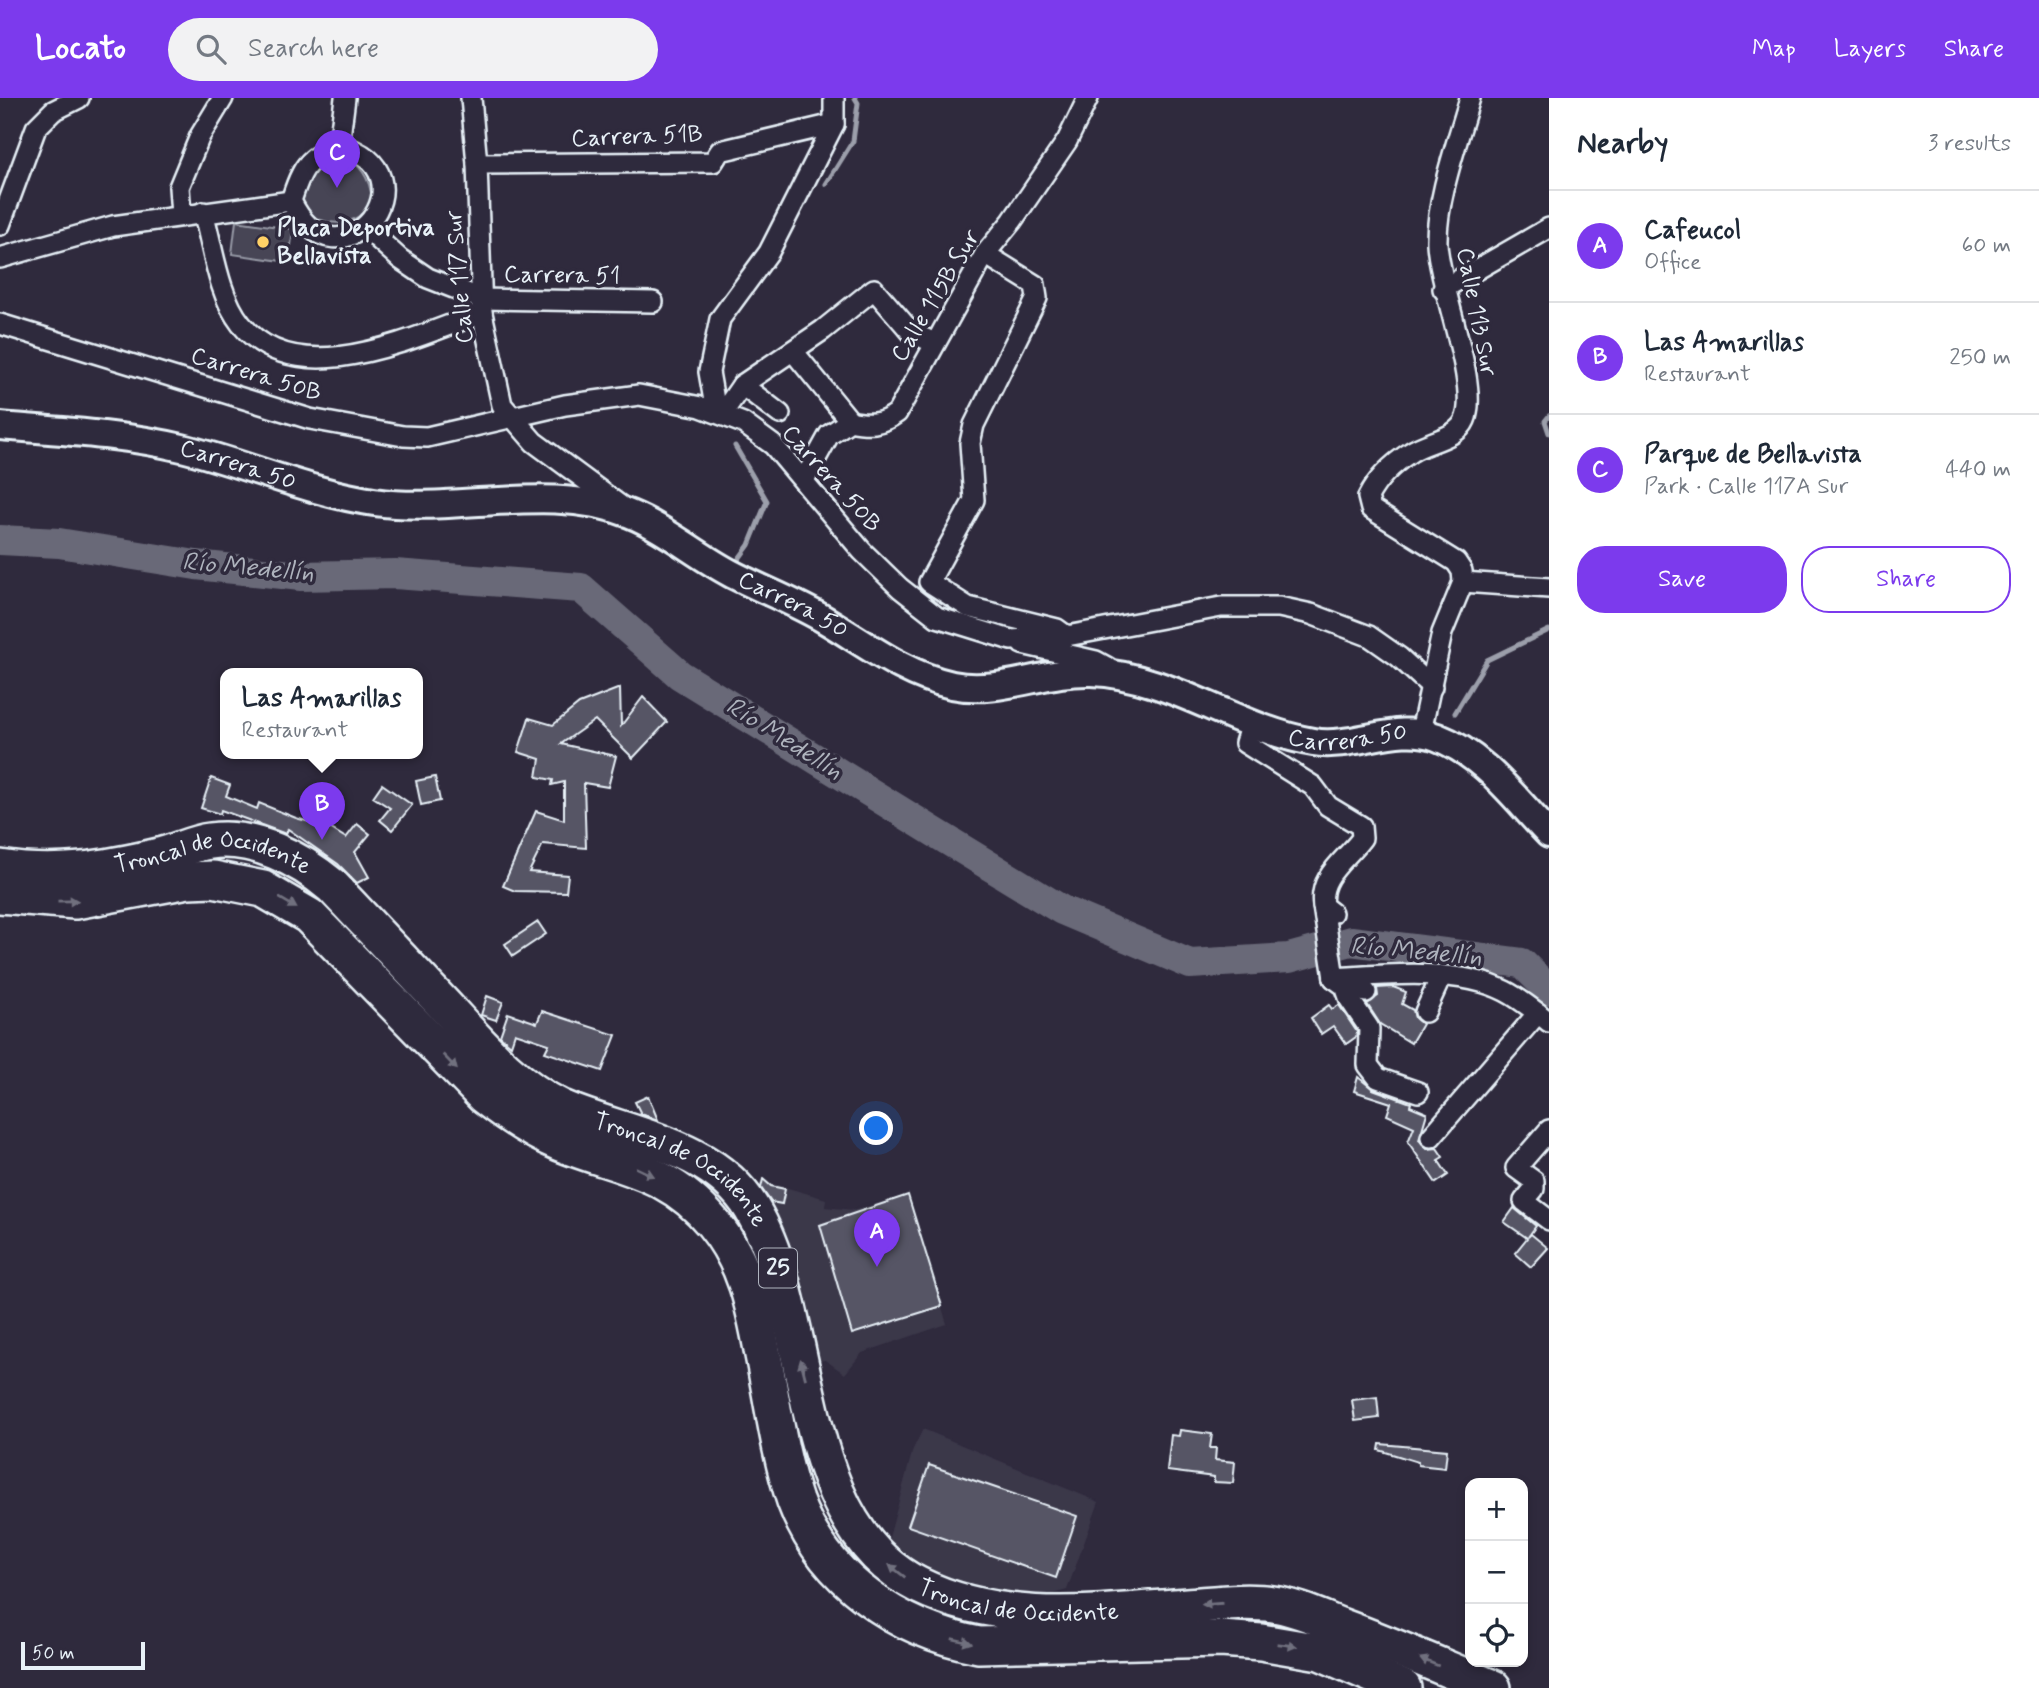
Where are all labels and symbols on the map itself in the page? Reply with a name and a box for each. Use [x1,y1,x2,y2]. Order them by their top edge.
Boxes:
street label: Carrera 51B [571,119,703,155]
pin: C [314,130,360,188]
street label: Calle 117 Sur [439,209,481,345]
place label: Placa Deportiva Bellavista [277,213,435,272]
street label: Calle 115B Sur [884,223,988,368]
marker: Placa Deportiva Bellavista [255,234,271,250]
street label: Calle 113 Sur [1448,245,1504,379]
street label: Carrera 51 [504,259,620,293]
street label: Carrera 50B [187,340,325,410]
street label: Carrera 50B [774,418,888,540]
street label: Carrera 50 [177,433,300,498]
water label: Río Medellín [181,545,315,591]
street label: Carrera 50 [733,564,854,646]
water label: Río Medellín [719,690,849,788]
street label: Carrera 50 [1285,717,1408,759]
pin: B [299,782,345,840]
street label: Troncal de Occidente [112,824,317,882]
one-way arrow [57,895,79,907]
one-way arrow [279,896,298,909]
water label: Río Medellín [1349,929,1483,975]
one-way arrow [442,1053,458,1070]
street label: Troncal de Occidente [589,1105,775,1232]
your location [859,1111,893,1145]
one-way arrow [635,1166,655,1177]
pin: A [854,1209,900,1267]
road number: 25 [759,1248,797,1288]
one-way arrow [797,1358,808,1380]
one-way arrow [888,1563,906,1578]
street label: Troncal de Occidente [913,1571,1120,1630]
one-way arrow [1201,1599,1223,1610]
one-way arrow [951,1636,973,1647]
scale bar [21,1639,145,1671]
one-way arrow [1276,1640,1298,1651]
one-way arrow [1419,1656,1440,1667]

